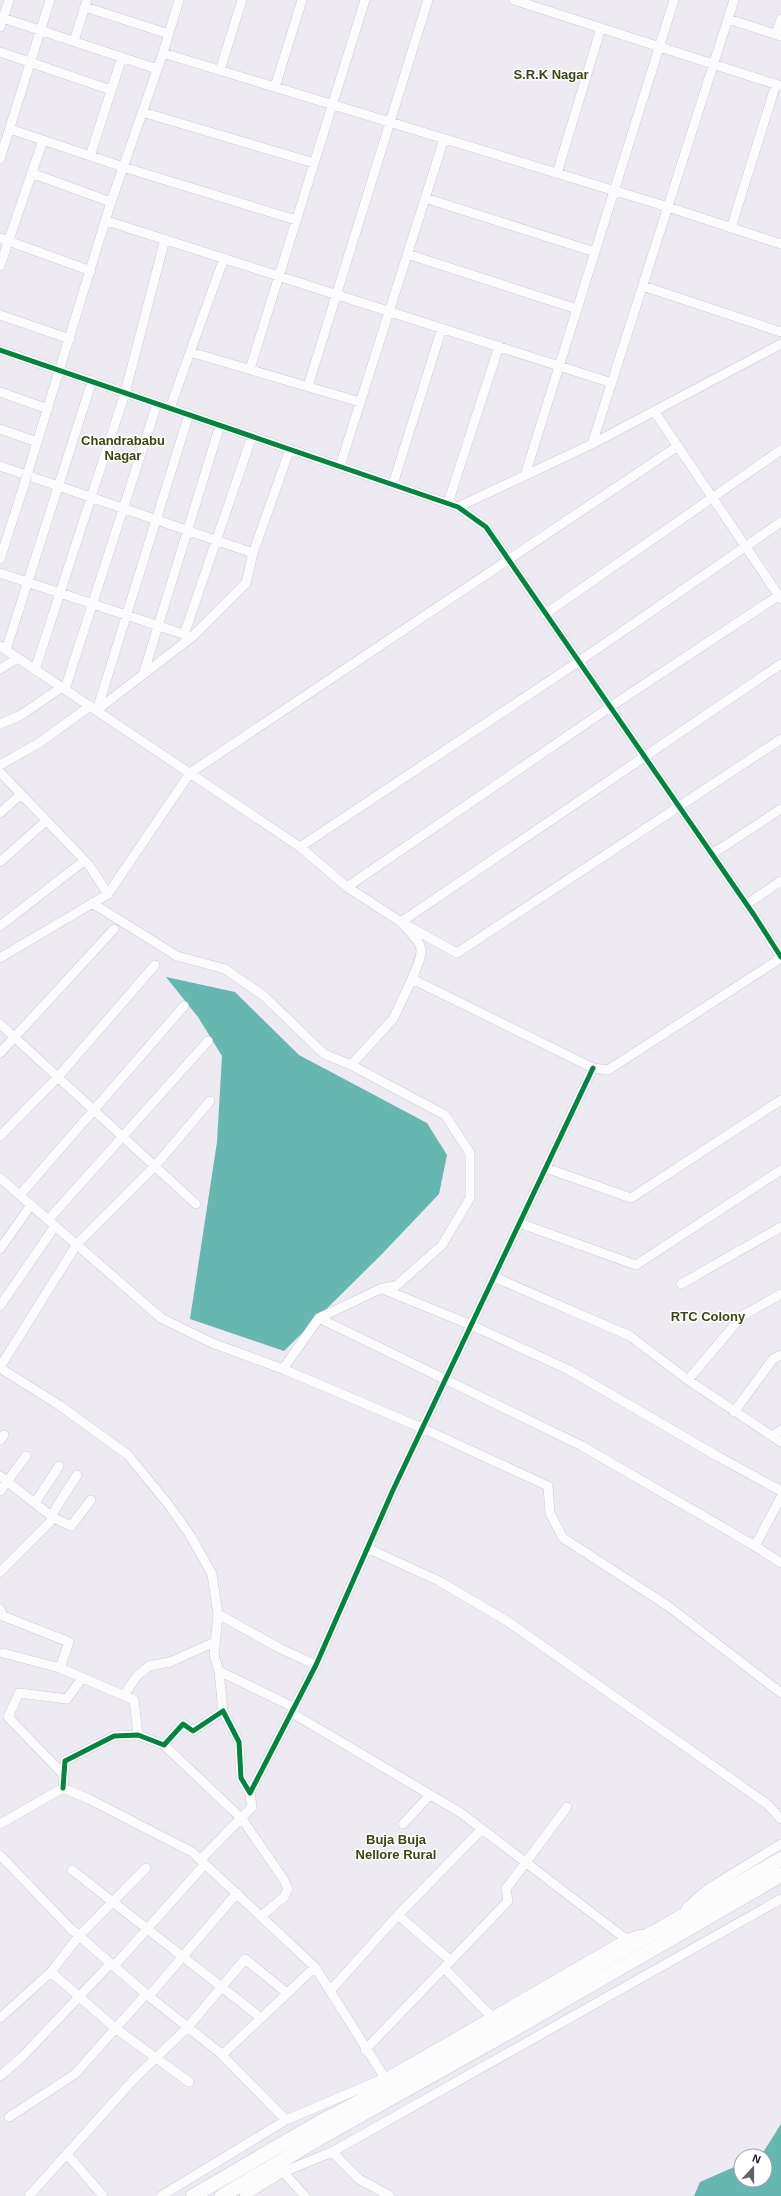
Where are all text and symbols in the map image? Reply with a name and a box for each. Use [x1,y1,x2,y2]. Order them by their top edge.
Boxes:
district label: S.R.K Nagar [513,67,589,82]
district label: Chandrababu Nagar [81,433,165,463]
district label: RTC Colony [671,1309,746,1324]
district label: Buja Buja Nellore Rural [356,1832,436,1862]
north arrow [733,2148,773,2188]
text: N [751,2152,762,2166]

